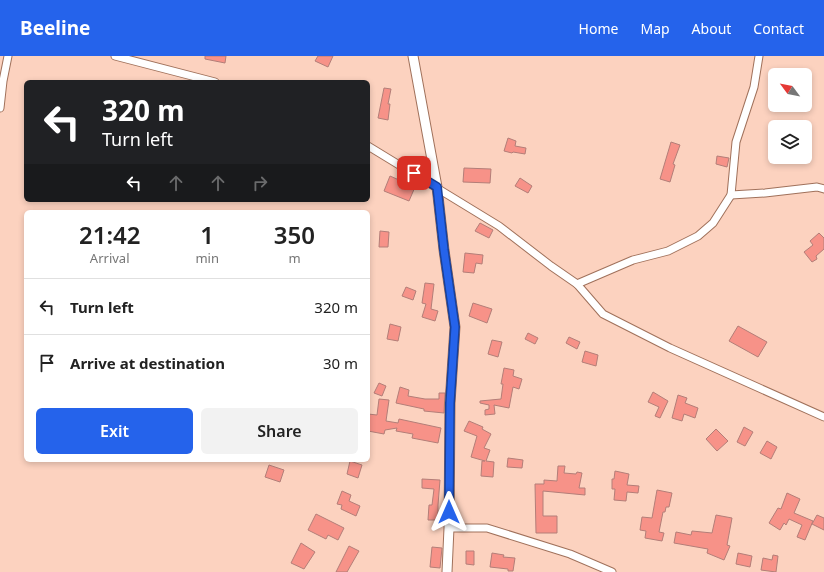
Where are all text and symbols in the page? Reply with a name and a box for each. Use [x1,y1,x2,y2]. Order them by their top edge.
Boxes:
text: Beeline [20,15,90,41]
text: Home [579,19,618,38]
text: Map [640,19,670,38]
text: About [692,19,731,38]
text: Contact [753,19,804,38]
north arrow [768,68,812,112]
map controls [768,68,812,164]
text: 320 m [102,91,185,129]
icon: left [36,96,88,148]
button: layers [768,120,812,164]
text: Turn left [102,127,173,151]
pin [397,156,431,190]
icon: arrive [403,162,425,184]
icon: left [123,172,145,194]
icon: ahead [165,172,187,194]
icon: ahead [207,172,229,194]
icon: right [249,172,271,194]
text: 21:42 [79,218,140,251]
text: 1 [200,218,214,251]
text: 350 [274,218,315,251]
text: Arrival [90,249,130,267]
text: min [195,249,219,267]
text: m [288,249,301,267]
icon: left [36,296,58,318]
text: Turn left [70,297,134,317]
text: 320 m [314,297,358,317]
icon: arrive [36,352,58,374]
text: Arrive at destination [70,353,225,373]
text: 30 m [323,353,358,373]
button: Exit [36,408,193,454]
button: Share [201,408,358,454]
position arrow [428,491,470,533]

